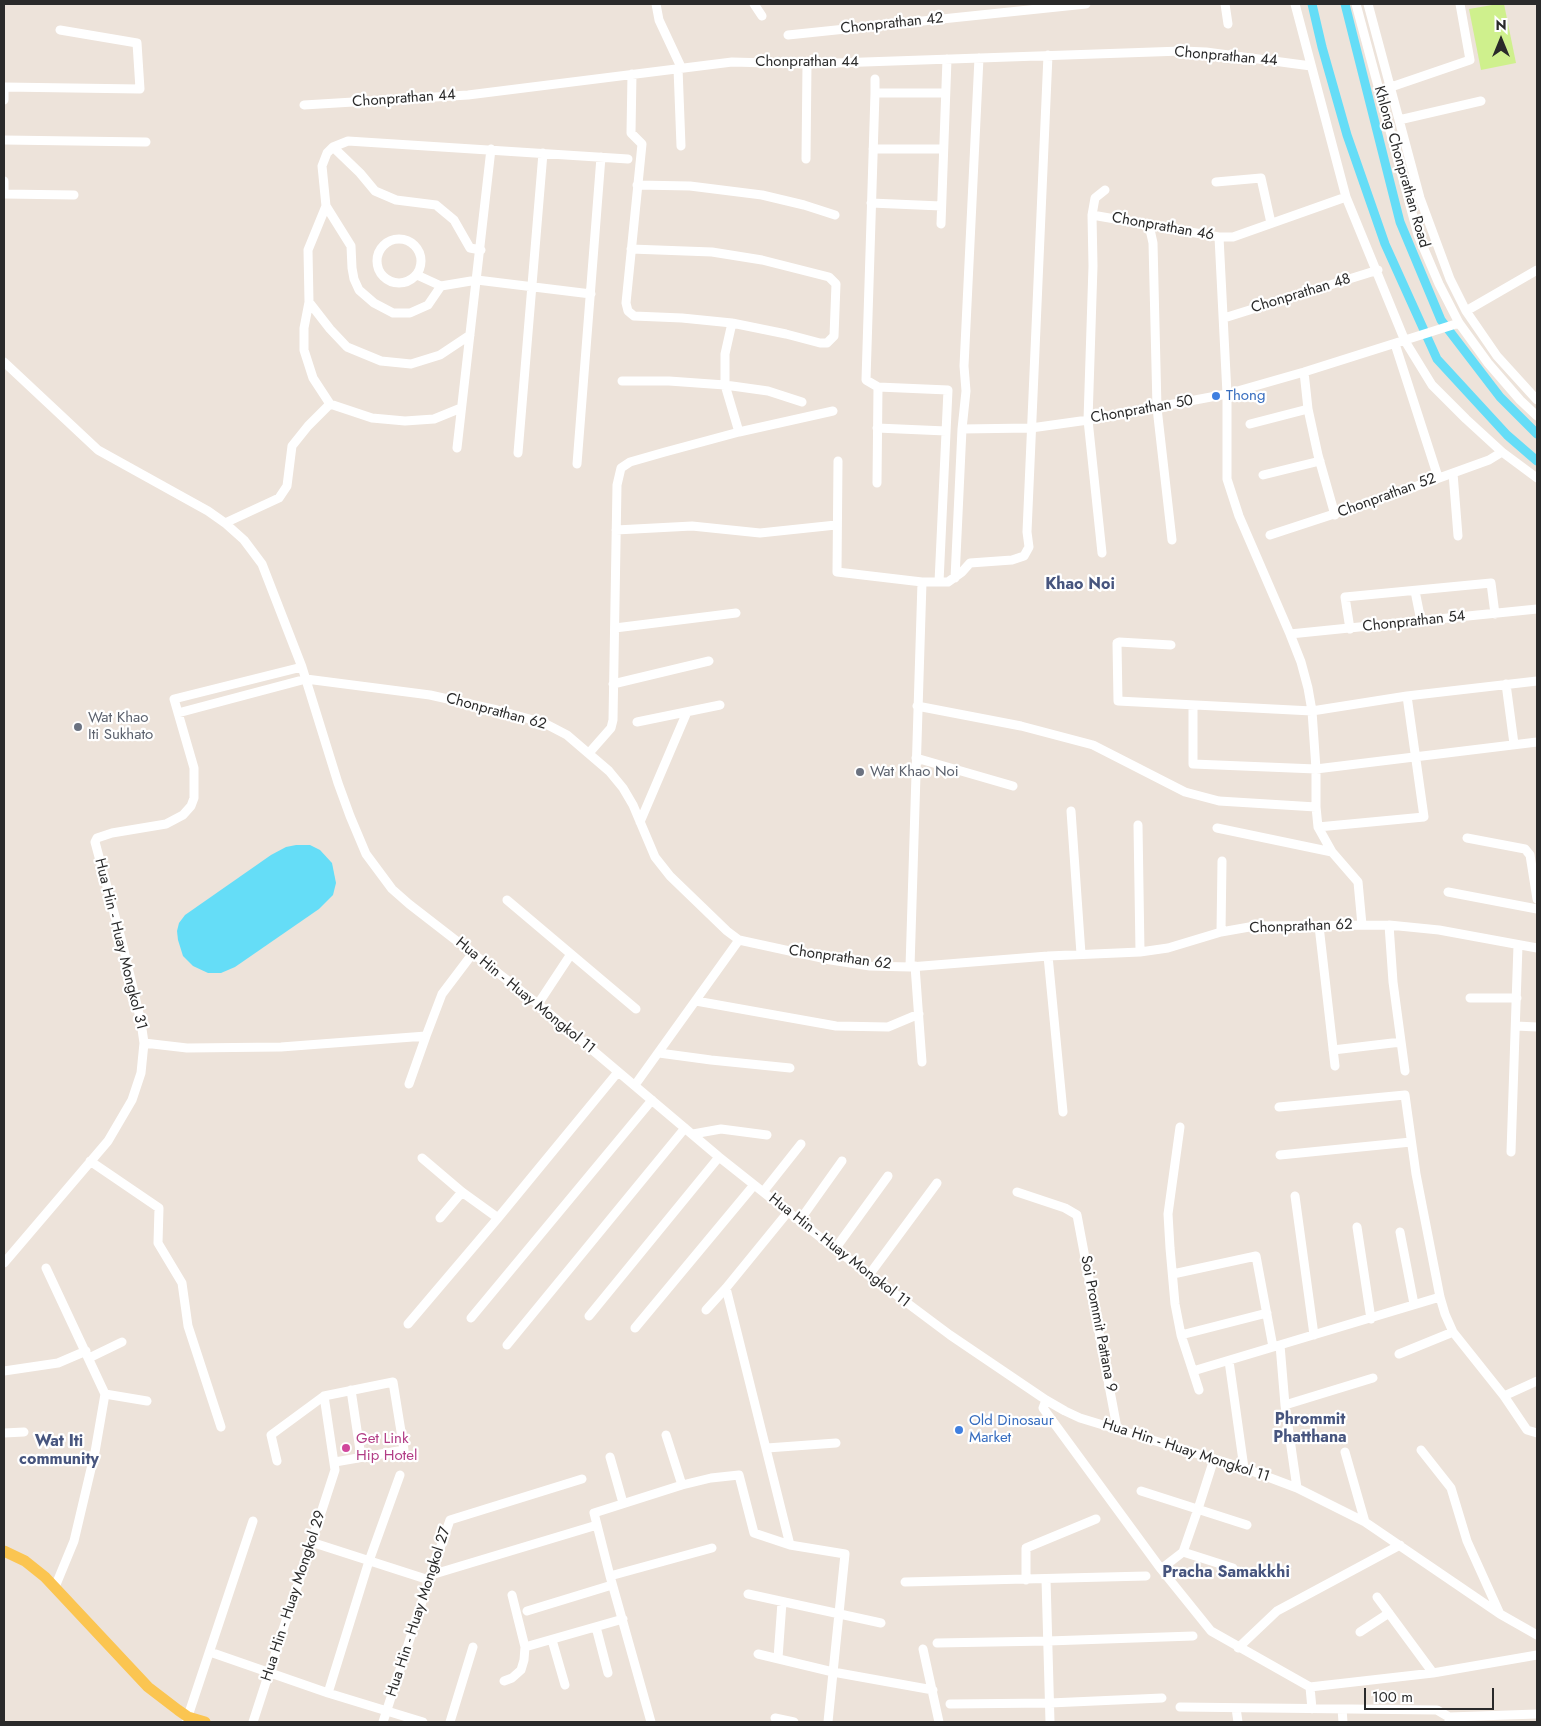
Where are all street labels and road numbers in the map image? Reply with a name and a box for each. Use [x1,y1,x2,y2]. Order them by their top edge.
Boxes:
street label: Chonprathan 42 [840,10,944,38]
street label: Chonprathan 44 [1174,44,1278,70]
street label: Chonprathan 44 [755,53,859,71]
street label: Khlong Chonprathan Road [1369,84,1433,250]
street label: Chonprathan 44 [352,86,456,112]
street label: Chonprathan 46 [1110,209,1216,245]
street label: Chonprathan 48 [1249,270,1353,318]
street label: Chonprathan 50 [1089,392,1195,428]
street label: Chonprathan 52 [1335,470,1439,522]
street label: Chonprathan 54 [1362,608,1466,636]
street label: Chonprathan 62 [444,690,548,734]
street label: Hua Hin - Huay Mongkol 31 [90,856,150,1032]
street label: Chonprathan 62 [1249,916,1353,938]
street label: Hua Hin - Huay Mongkol 11 [451,934,599,1058]
street label: Chonprathan 62 [788,942,892,974]
street label: Hua Hin - Huay Mongkol 11 [765,1190,913,1312]
street label: Soi Prommit Pattana 9 [1076,1254,1120,1394]
street label: Hua Hin - Huay Mongkol 11 [1100,1415,1272,1487]
street label: Hua Hin - Huay Mongkol 29 [258,1508,330,1684]
street label: Hua Hin - Huay Mongkol 27 [383,1525,455,1699]

